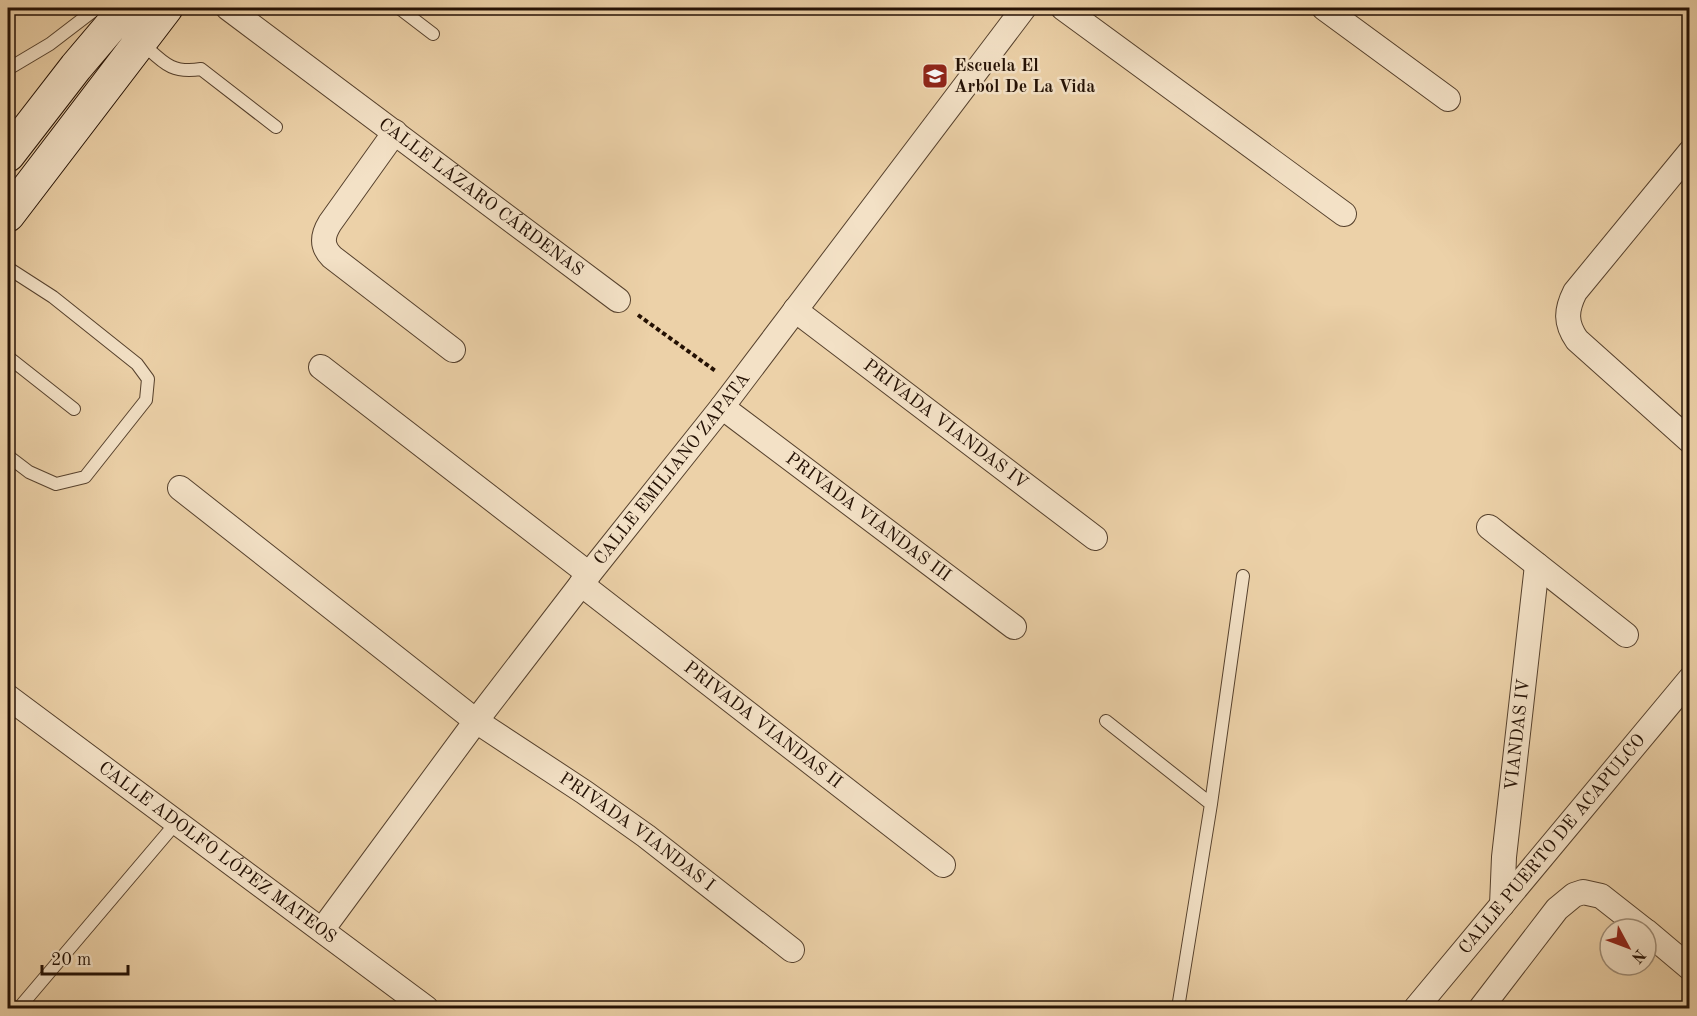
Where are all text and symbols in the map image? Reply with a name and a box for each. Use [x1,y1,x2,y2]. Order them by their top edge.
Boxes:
place label: Escuela El Arbol De La Vida [954,57,1095,96]
school or university icon: Escuela El Arbol De La Vida [920,61,950,91]
street label: CALLE LÁZARO CÁRDENAS [375,115,587,280]
street label: PRIVADA VIANDAS IV [860,356,1031,493]
street label: CALLE EMILIANO ZAPATA [591,369,754,568]
street label: PRIVADA VIANDAS III [782,449,954,585]
street label: PRIVADA VIANDAS II [680,658,845,792]
street label: VIANDAS IV [1503,678,1533,792]
street label: CALLE PUERTO DE ACAPULCO [1456,731,1649,958]
street label: CALLE ADOLFO LÓPEZ MATEOS [95,759,340,947]
street label: PRIVADA VIANDAS I [556,769,718,895]
north arrow [1598,917,1658,977]
scale bar [42,938,128,976]
text: N [1627,946,1648,966]
text: 20 m [51,951,91,969]

